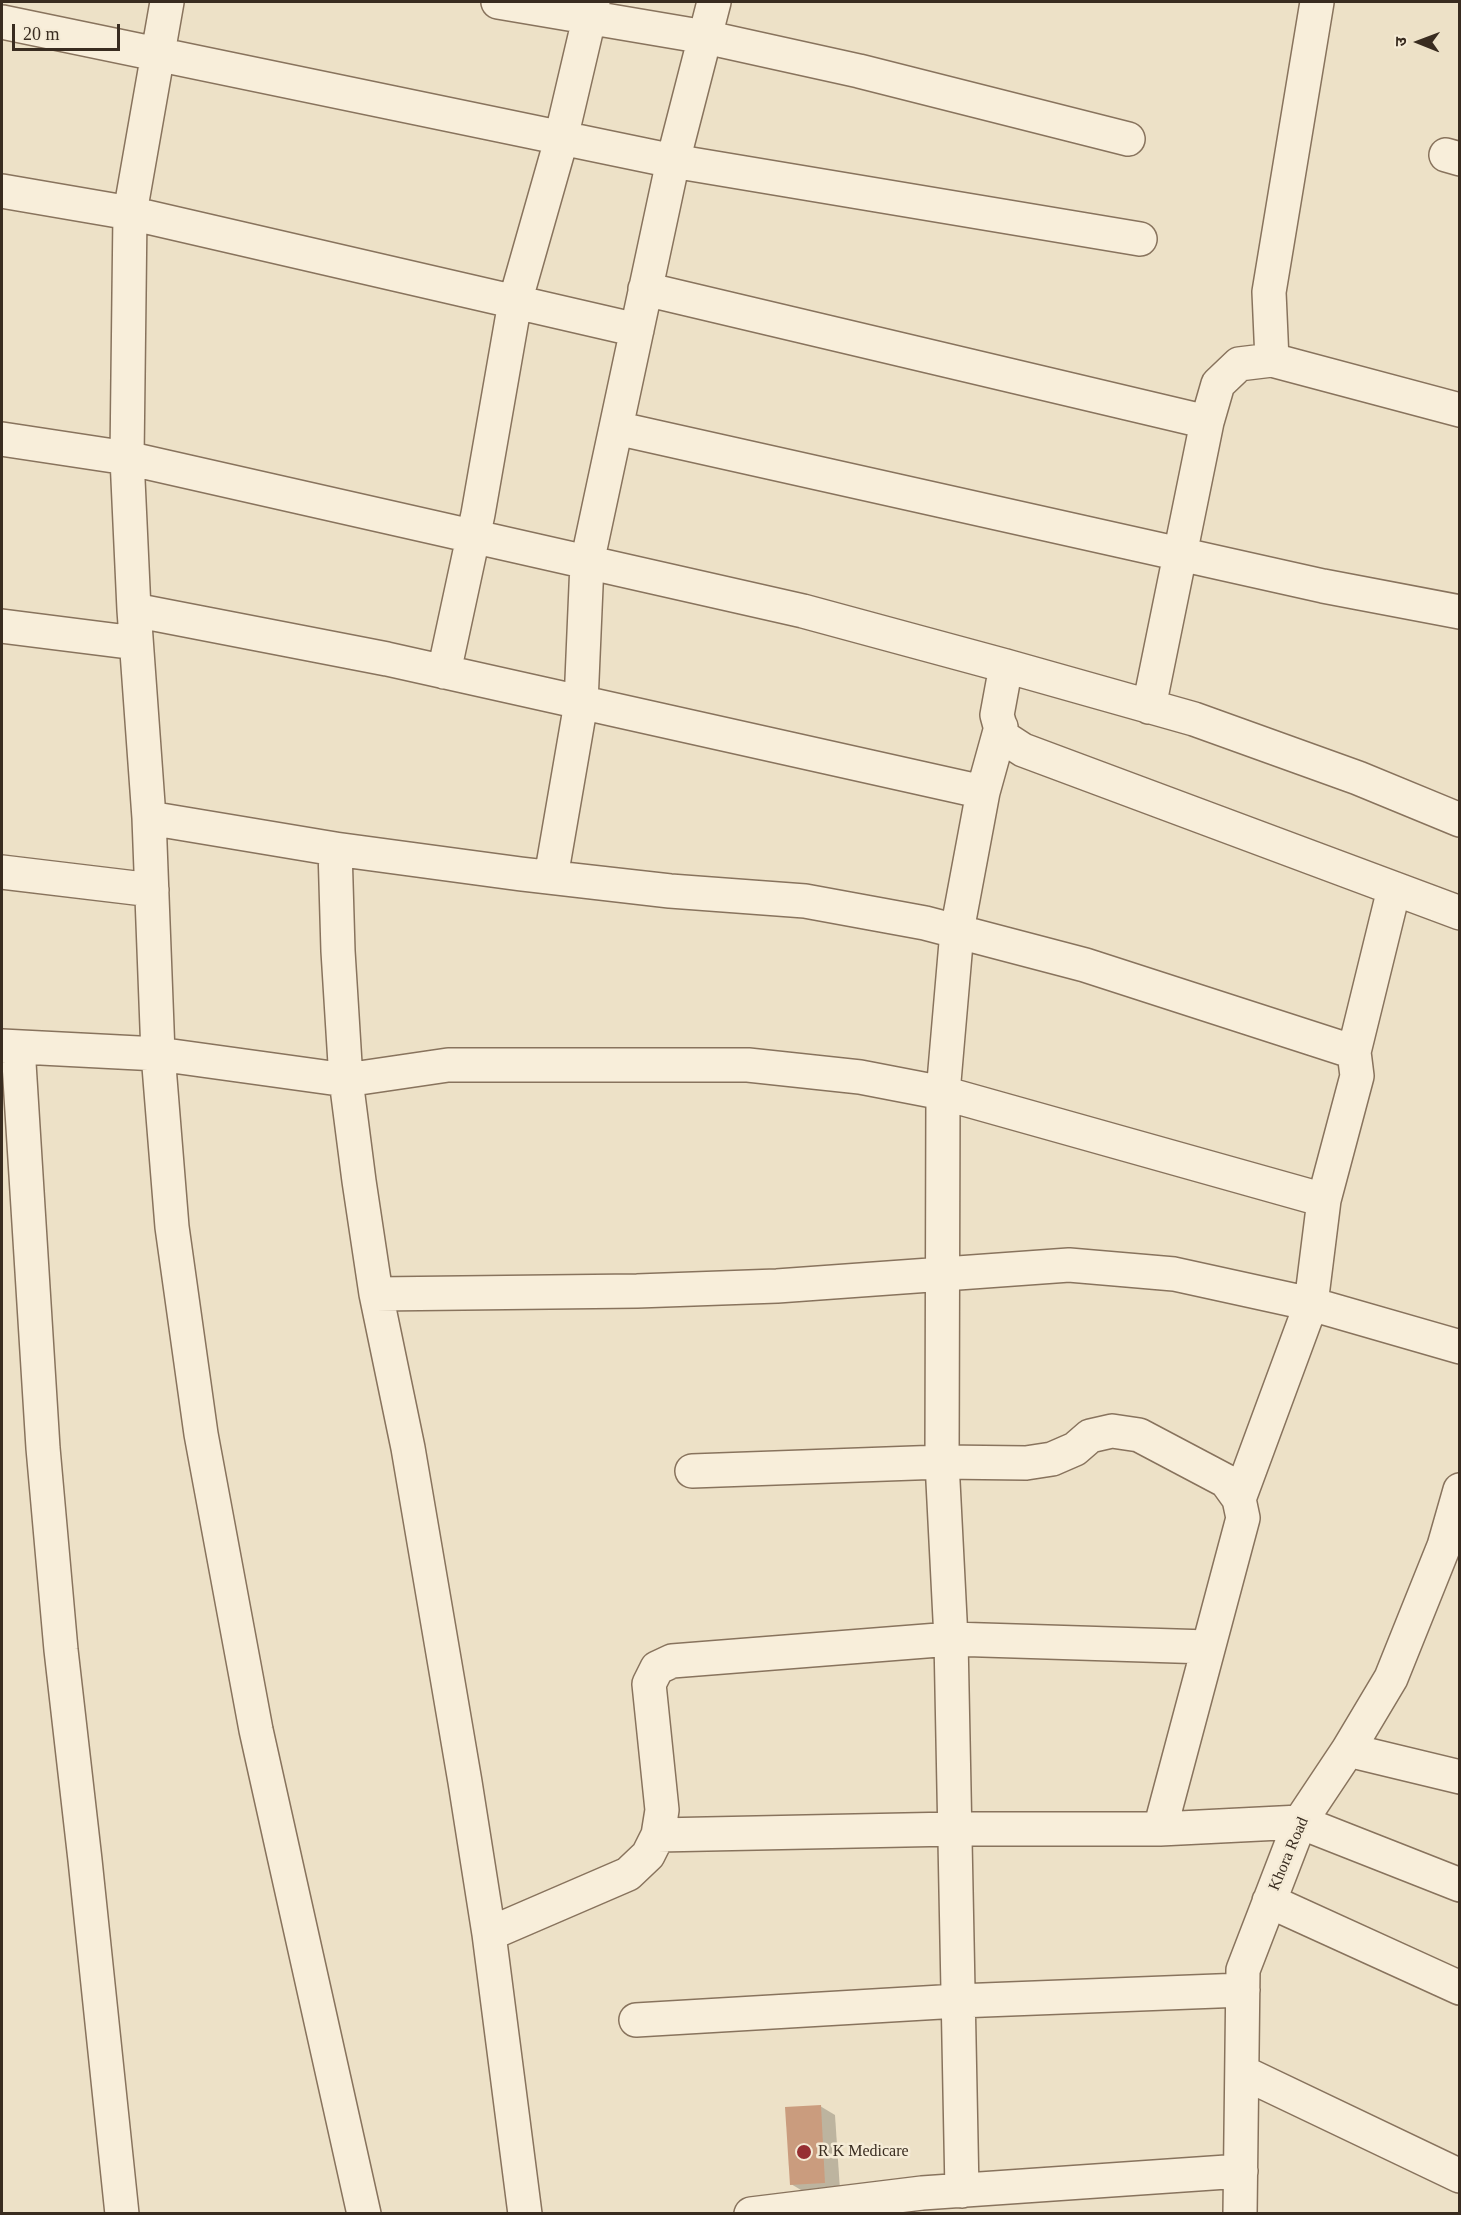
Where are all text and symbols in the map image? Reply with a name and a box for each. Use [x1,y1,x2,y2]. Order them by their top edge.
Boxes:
scale bar [15,12,123,50]
north arrow [1389,12,1449,72]
text: 20 m [23,24,60,44]
text: उ [1392,37,1409,47]
street label: Khora Road [1265,1814,1313,1894]
place label: R K Medicare [818,2142,909,2162]
marker: R K Medicare [795,2143,813,2161]

